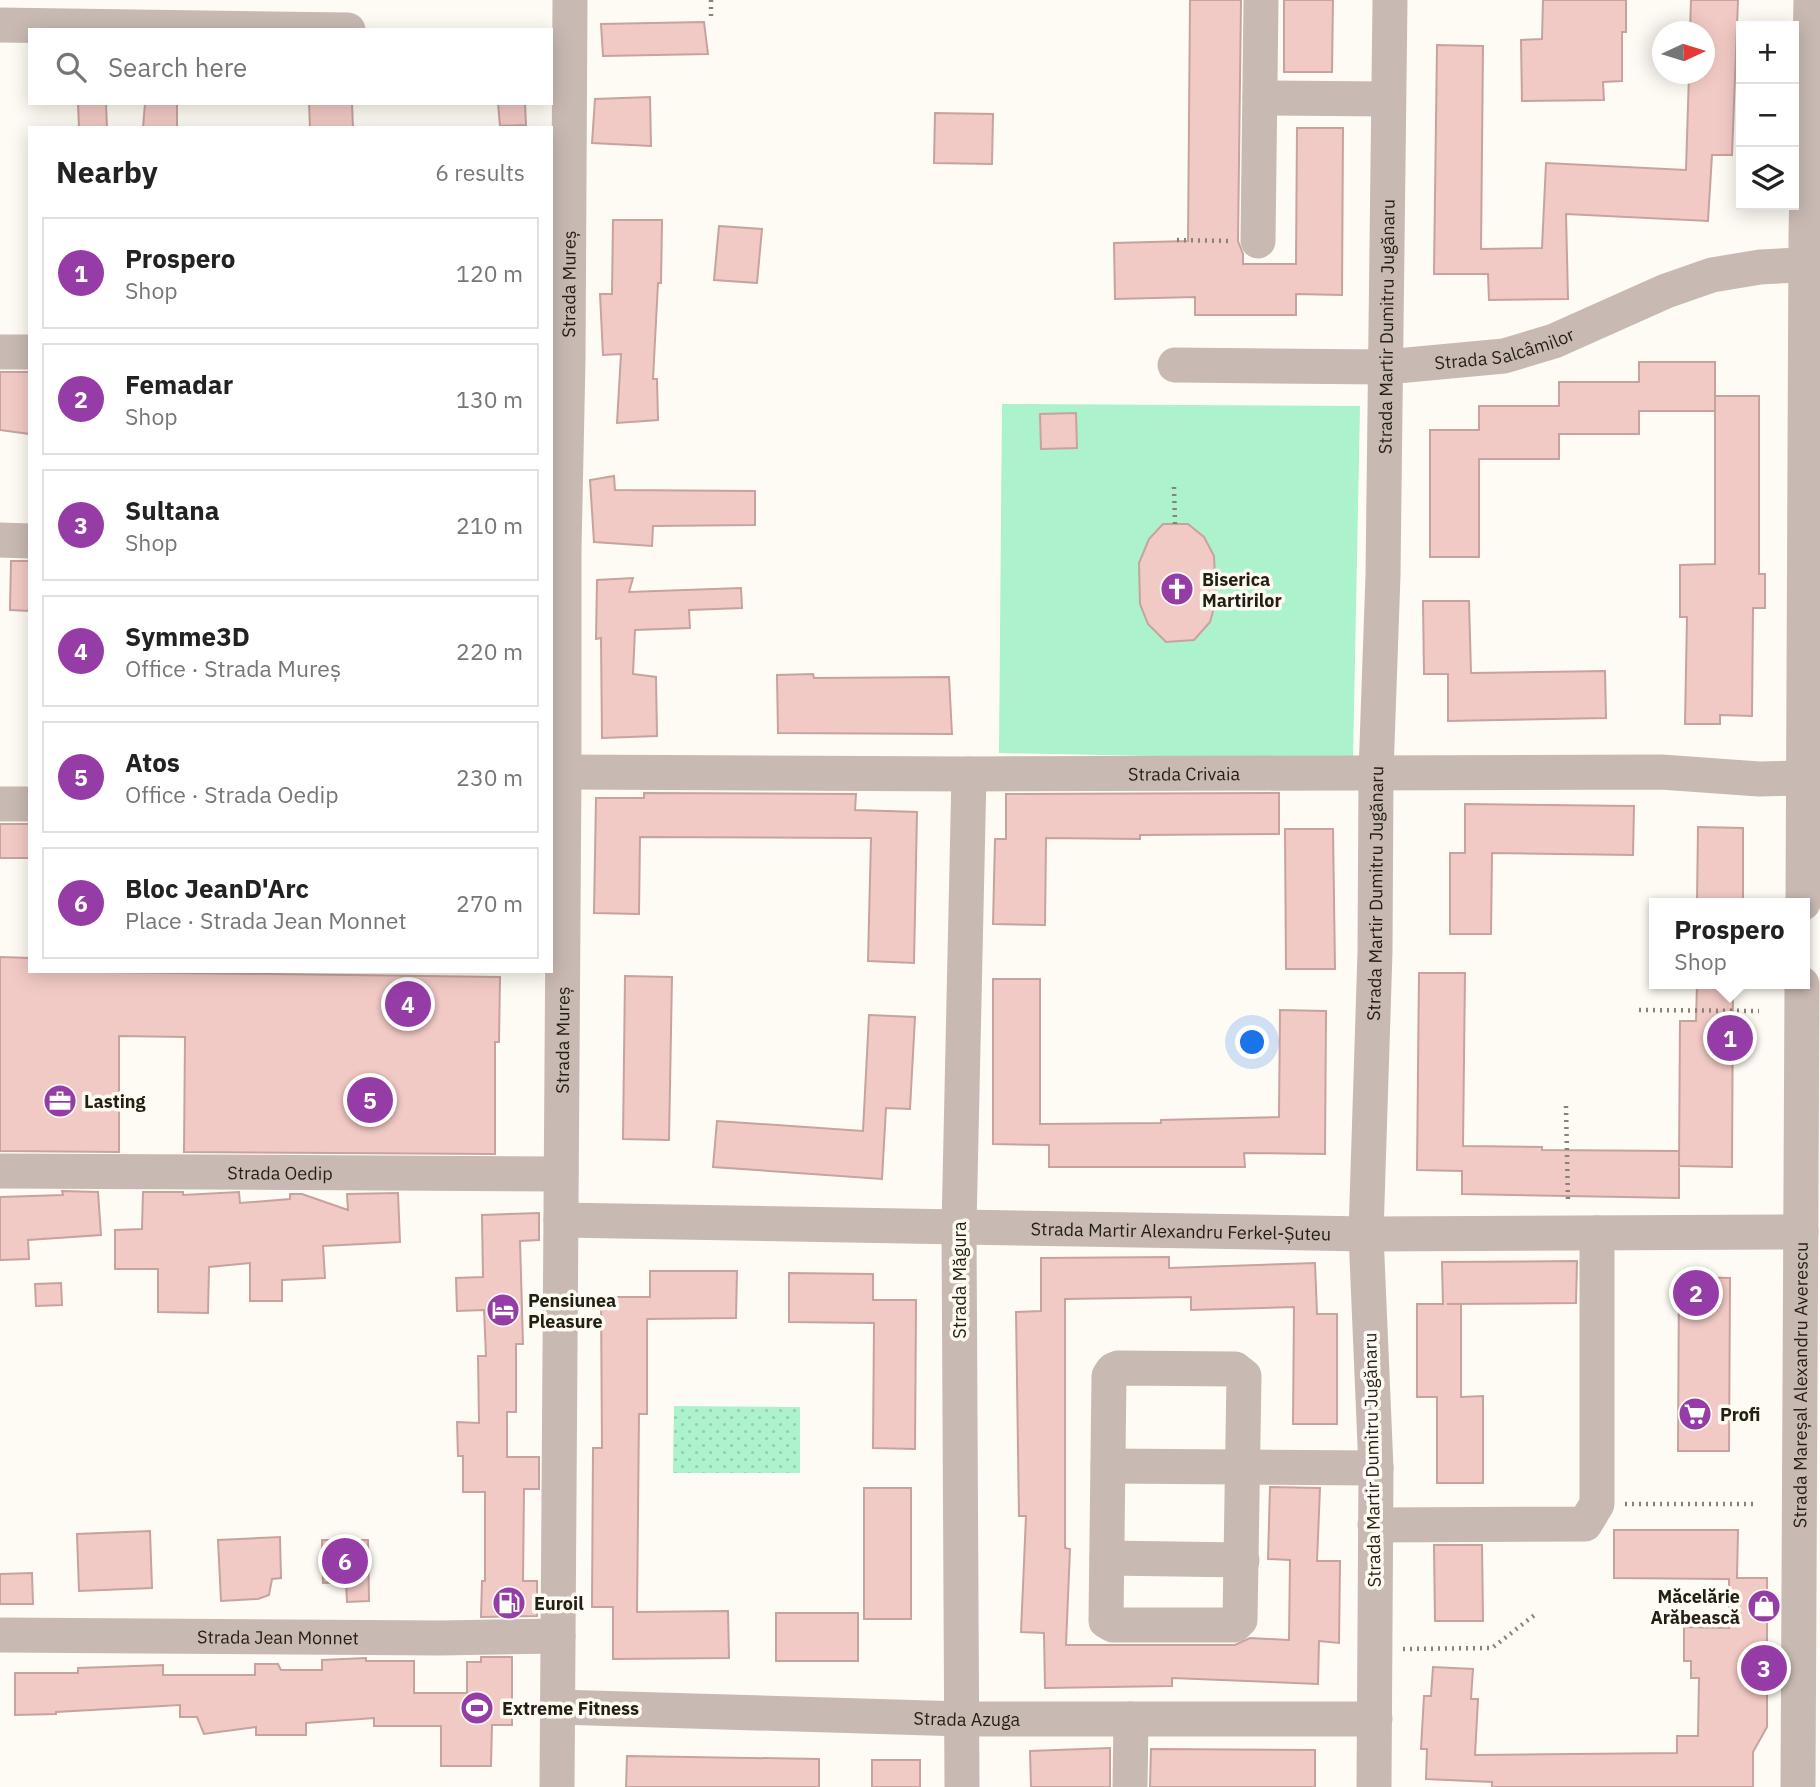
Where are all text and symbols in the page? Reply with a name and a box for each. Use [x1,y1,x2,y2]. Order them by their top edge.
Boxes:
north arrow [1652,21,1715,84]
map controls [1736,21,1799,210]
button: + [1736,21,1799,84]
search box [28,28,553,105]
icon: search [52,48,90,86]
text: Search here [108,50,247,84]
button: − [1736,84,1799,147]
button: layers [1736,147,1799,210]
text: Nearby [56,152,158,191]
text: 6 results [435,157,525,187]
street label: Strada Martir Dumitru Jugănaru [1373,199,1399,454]
street label: Strada Mureș [557,230,580,338]
text: Prospero [125,241,235,275]
text: 1 [74,258,88,288]
text: 120 m [456,258,523,288]
text: Shop [125,275,178,305]
street label: Strada Salcâmilor [1433,322,1578,374]
text: Femadar [125,367,233,401]
text: 2 [74,384,88,414]
text: 130 m [456,384,523,414]
text: Shop [125,401,178,431]
text: Sultana [125,493,220,527]
text: 3 [74,510,88,540]
text: 210 m [456,510,523,540]
text: Shop [125,527,178,557]
place label: Biserica Martirilor [1202,568,1282,612]
church icon: Biserica Martirilor [1158,570,1196,608]
text: Symme3D [125,619,250,653]
text: 4 [74,636,88,666]
text: 220 m [456,636,523,666]
text: Office · Strada Mureș [125,653,341,683]
text: Atos [125,745,180,779]
text: 5 [74,762,88,792]
text: 230 m [456,762,523,792]
street label: Strada Crivaia [1128,762,1240,785]
street label: Strada Martir Dumitru Jugănaru [1361,765,1388,1021]
text: Office · Strada Oedip [125,779,339,809]
text: Bloc JeanD'Arc [125,871,309,905]
text: 6 [74,888,88,918]
text: 270 m [456,888,523,918]
popup [1649,898,1810,989]
text: Place · Strada Jean Monnet [125,905,407,935]
text: Prospero [1674,912,1785,946]
text: Shop [1674,946,1727,976]
pin: 4 [385,978,431,1030]
street label: Strada Mureș [550,986,574,1094]
pin: 1 [1707,1012,1753,1064]
your location [1235,1025,1269,1059]
pin: 5 [347,1074,393,1126]
office icon: Lasting [41,1082,79,1120]
place label: Lasting [84,1090,146,1113]
street label: Strada Oedip [227,1161,333,1184]
street label: Strada Martir Alexandru Ferkel-Șuteu [1031,1217,1331,1245]
street label: Strada Măgura [948,1221,971,1339]
street label: Strada Mareșal Alexandru Averescu [1788,1242,1812,1528]
pin: 2 [1673,1267,1719,1319]
place label: Pensiunea Pleasure [528,1289,616,1333]
hotel icon: Pensiunea Pleasure [484,1291,522,1329]
street label: Strada Martir Dumitru Jugănaru [1358,1332,1386,1588]
supermarket icon: Profi [1676,1395,1714,1433]
place label: Profi [1720,1403,1761,1426]
pin: 6 [322,1535,368,1587]
fuel station icon: Euroil [490,1584,528,1622]
place label: Măcelărie Arăbească [1650,1585,1740,1629]
shop icon: Măcelărie Arăbească [1745,1587,1783,1625]
place label: Euroil [534,1592,584,1615]
street label: Strada Jean Monnet [197,1625,359,1649]
pin: 3 [1741,1642,1787,1694]
sports icon: Extreme Fitness [458,1689,496,1727]
place label: Extreme Fitness [502,1697,639,1720]
street label: Strada Azuga [913,1706,1021,1731]

